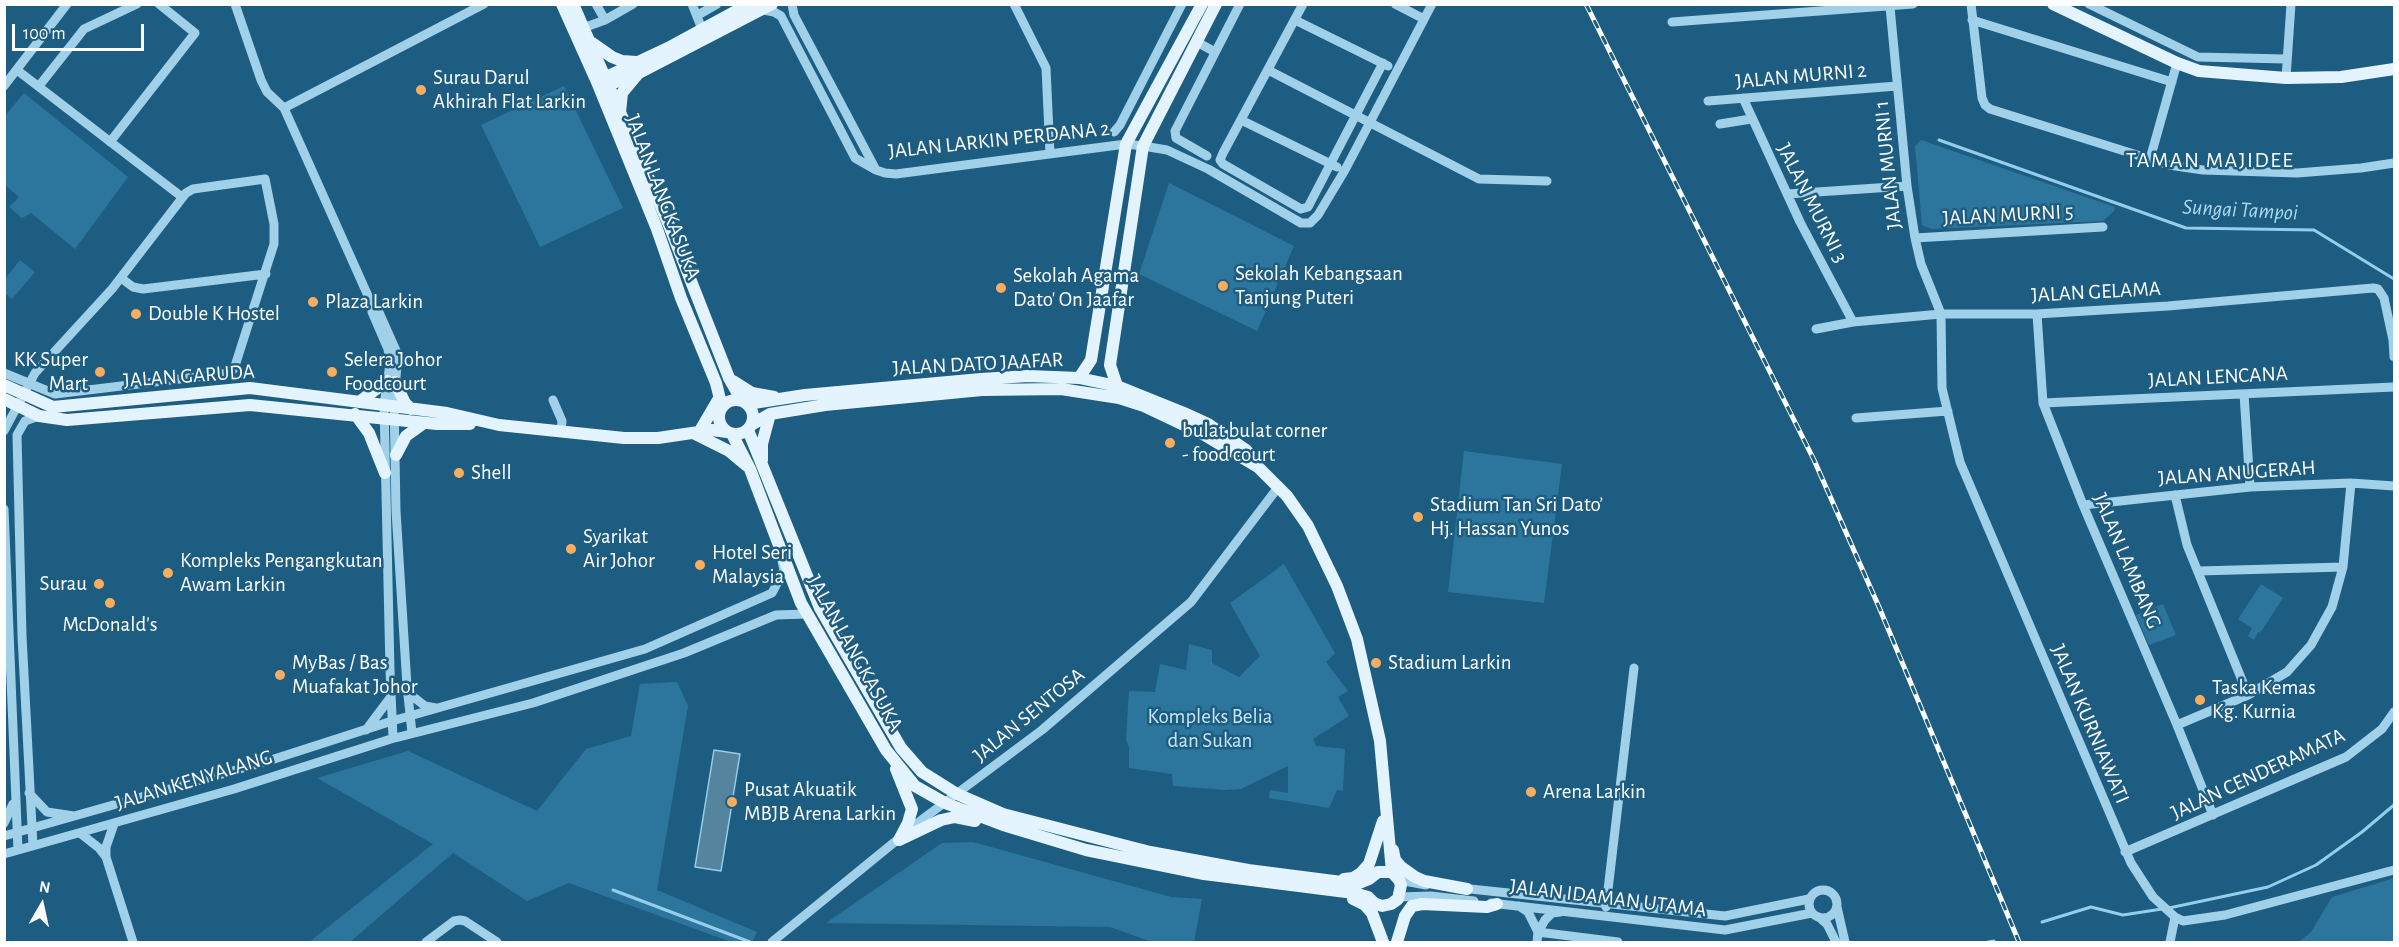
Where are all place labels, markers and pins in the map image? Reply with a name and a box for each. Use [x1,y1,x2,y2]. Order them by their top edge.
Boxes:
place label: Surau Darul Akhirah Flat Larkin [433,65,586,115]
marker: Surau Darul Akhirah Flat Larkin [414,83,428,97]
place label: Sekolah Kebangsaan Tanjung Puteri [1235,261,1403,311]
place label: Sekolah Agama Dato' On Jaafar [1013,263,1139,313]
marker: Sekolah Kebangsaan Tanjung Puteri [1216,279,1230,293]
marker: Sekolah Agama Dato' On Jaafar [994,281,1008,295]
place label: Plaza Larkin [325,289,423,315]
marker: Plaza Larkin [306,295,320,309]
place label: Double K Hostel [148,301,280,327]
marker: Double K Hostel [129,307,143,321]
place label: KK Super Mart [14,347,88,397]
place label: Selera Johor Foodcourt [344,347,442,397]
marker: KK Super Mart [93,365,107,379]
marker: Selera Johor Foodcourt [325,365,339,379]
place label: bulat bulat corner - food court [1182,418,1327,468]
marker: bulat bulat corner - food court [1163,436,1177,450]
place label: Shell [471,460,512,486]
marker: Shell [452,466,466,480]
place label: Stadium Tan Sri Dato’ Hj. Hassan Yunos [1430,492,1603,542]
marker: Stadium Tan Sri Dato’ Hj. Hassan Yunos [1411,510,1425,524]
place label: Syarikat Air Johor [583,524,655,574]
place label: Hotel Seri Malaysia [712,540,792,590]
marker: Syarikat Air Johor [564,542,578,556]
place label: Kompleks Pengangkutan Awam Larkin [180,548,383,598]
marker: Hotel Seri Malaysia [693,558,707,572]
marker: Kompleks Pengangkutan Awam Larkin [161,566,175,580]
place label: Surau [40,571,87,597]
marker: Surau [92,577,106,591]
marker: McDonald's [103,596,117,610]
place label: McDonald's [62,612,158,638]
place label: MyBas / Bas Muafakat Johor [292,650,417,700]
place label: Stadium Larkin [1388,650,1512,676]
marker: Stadium Larkin [1369,656,1383,670]
marker: MyBas / Bas Muafakat Johor [273,668,287,682]
place label: Taska Kemas Kg. Kurnia [2212,675,2316,725]
marker: Taska Kemas Kg. Kurnia [2193,693,2207,707]
place label: Pusat Akuatik MBJB Arena Larkin [744,777,896,827]
place label: Arena Larkin [1543,779,1646,805]
marker: Arena Larkin [1524,785,1538,799]
marker: Pusat Akuatik MBJB Arena Larkin [725,795,739,809]

